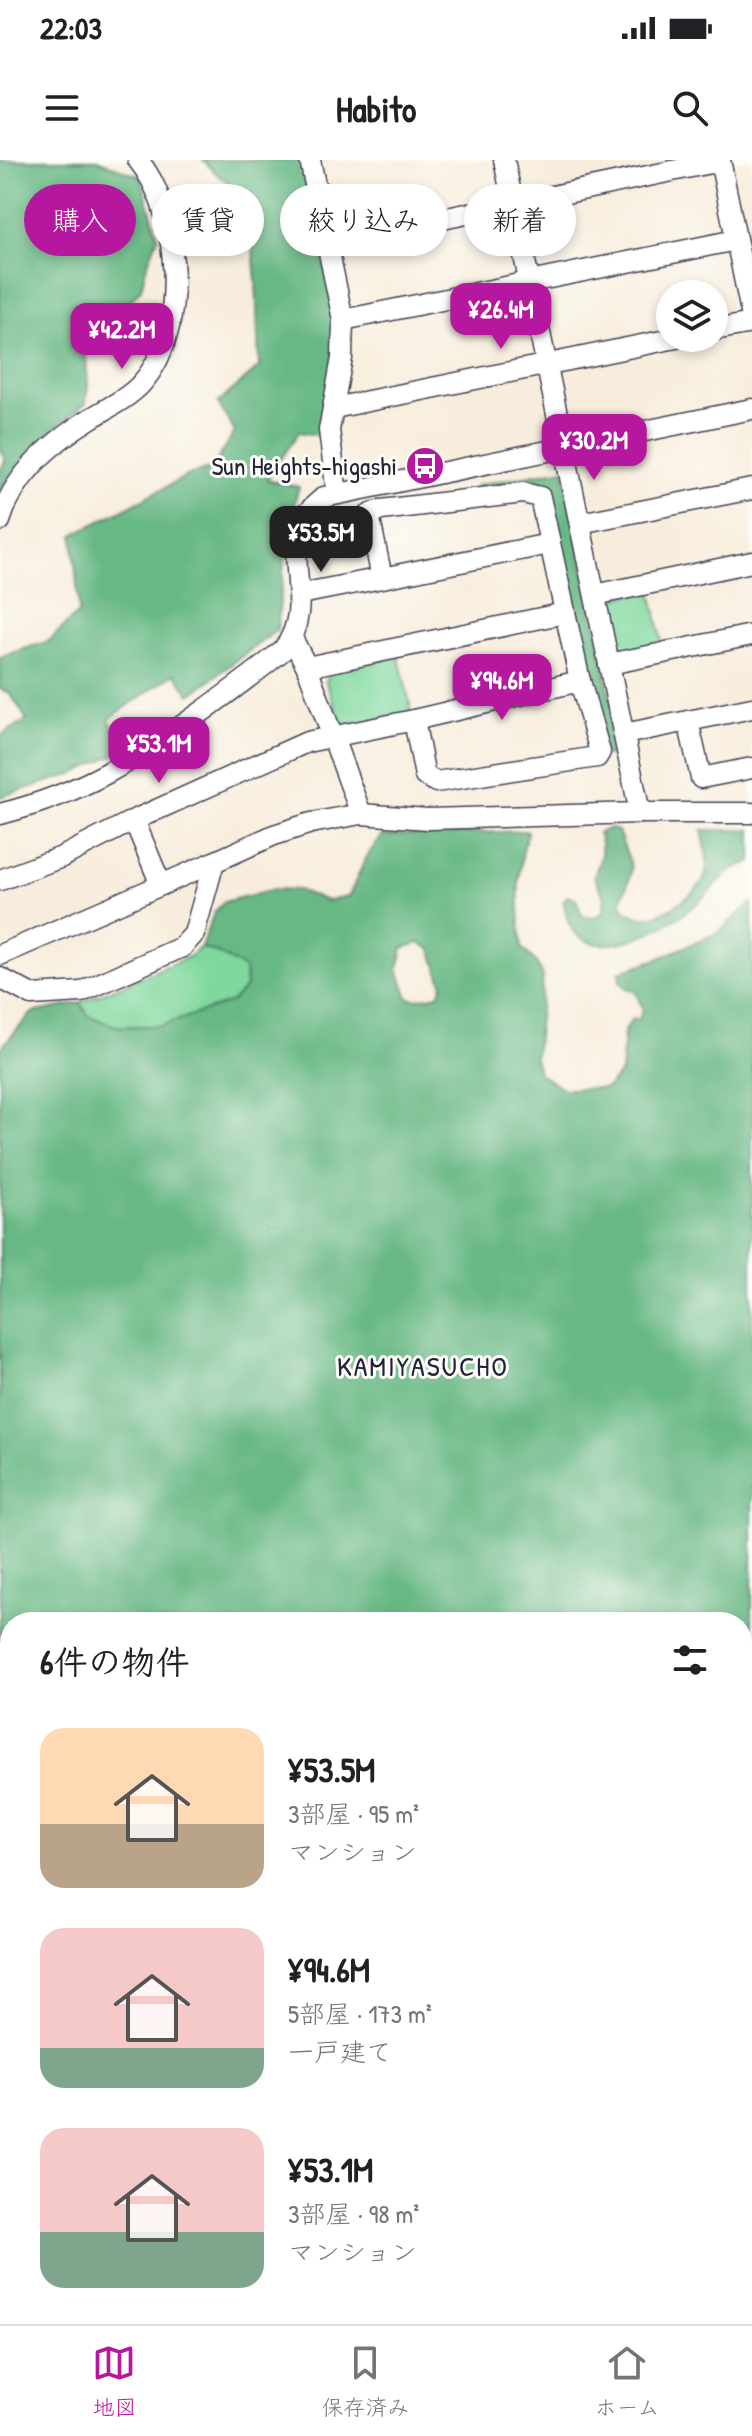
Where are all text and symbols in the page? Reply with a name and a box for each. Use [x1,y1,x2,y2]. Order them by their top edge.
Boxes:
text: 22:03 [40,8,102,48]
text: Habito [336,84,416,133]
icon: menu [40,86,84,130]
icon: search [668,86,712,130]
chip: 購入 [24,184,136,256]
chip: 賃貸 [152,184,264,256]
chip: 絞り込み [280,184,448,256]
chip: 新着 [464,184,576,256]
map controls [656,280,728,352]
button: layers [656,280,728,352]
pin: ¥26.4M [436,283,566,351]
text: ¥26.4M [468,291,534,326]
pin: ¥42.2M [57,303,187,371]
text: ¥42.2M [88,311,156,346]
pin: ¥30.2M [529,414,659,482]
text: ¥30.2M [560,422,628,457]
bus stop icon: Sun Heights-higashi [404,445,446,487]
place label: Sun Heights-higashi [211,448,397,483]
pin: ¥53.5M [256,506,386,574]
text: ¥53.5M [288,514,354,549]
pin: ¥94.6M [437,654,567,722]
text: ¥94.6M [471,662,533,697]
pin: ¥53.1M [94,717,224,785]
text: ¥53.1M [126,725,192,760]
district label: KAMIYASUCHO [337,1347,509,1385]
icon: filters [668,1638,712,1682]
text: 6件の物件 [40,1639,190,1685]
text: ¥53.5M [288,1747,375,1793]
icon: home [104,1760,200,1856]
text: 3部屋 · 95 m² [288,1796,419,1831]
text: マンション [288,1834,417,1869]
text: ¥94.6M [288,1947,370,1993]
icon: home [104,1960,200,2056]
text: 5部屋 · 173 m² [288,1996,432,2031]
text: 一戸建て [288,2034,392,2069]
text: ¥53.1M [288,2147,373,2193]
icon: home [104,2160,200,2256]
text: 3部屋 · 98 m² [288,2196,419,2231]
text: マンション [288,2234,417,2269]
tab: 地図 [92,2341,136,2422]
tab: 保存済み [321,2341,409,2422]
tab: ホーム [594,2341,660,2422]

